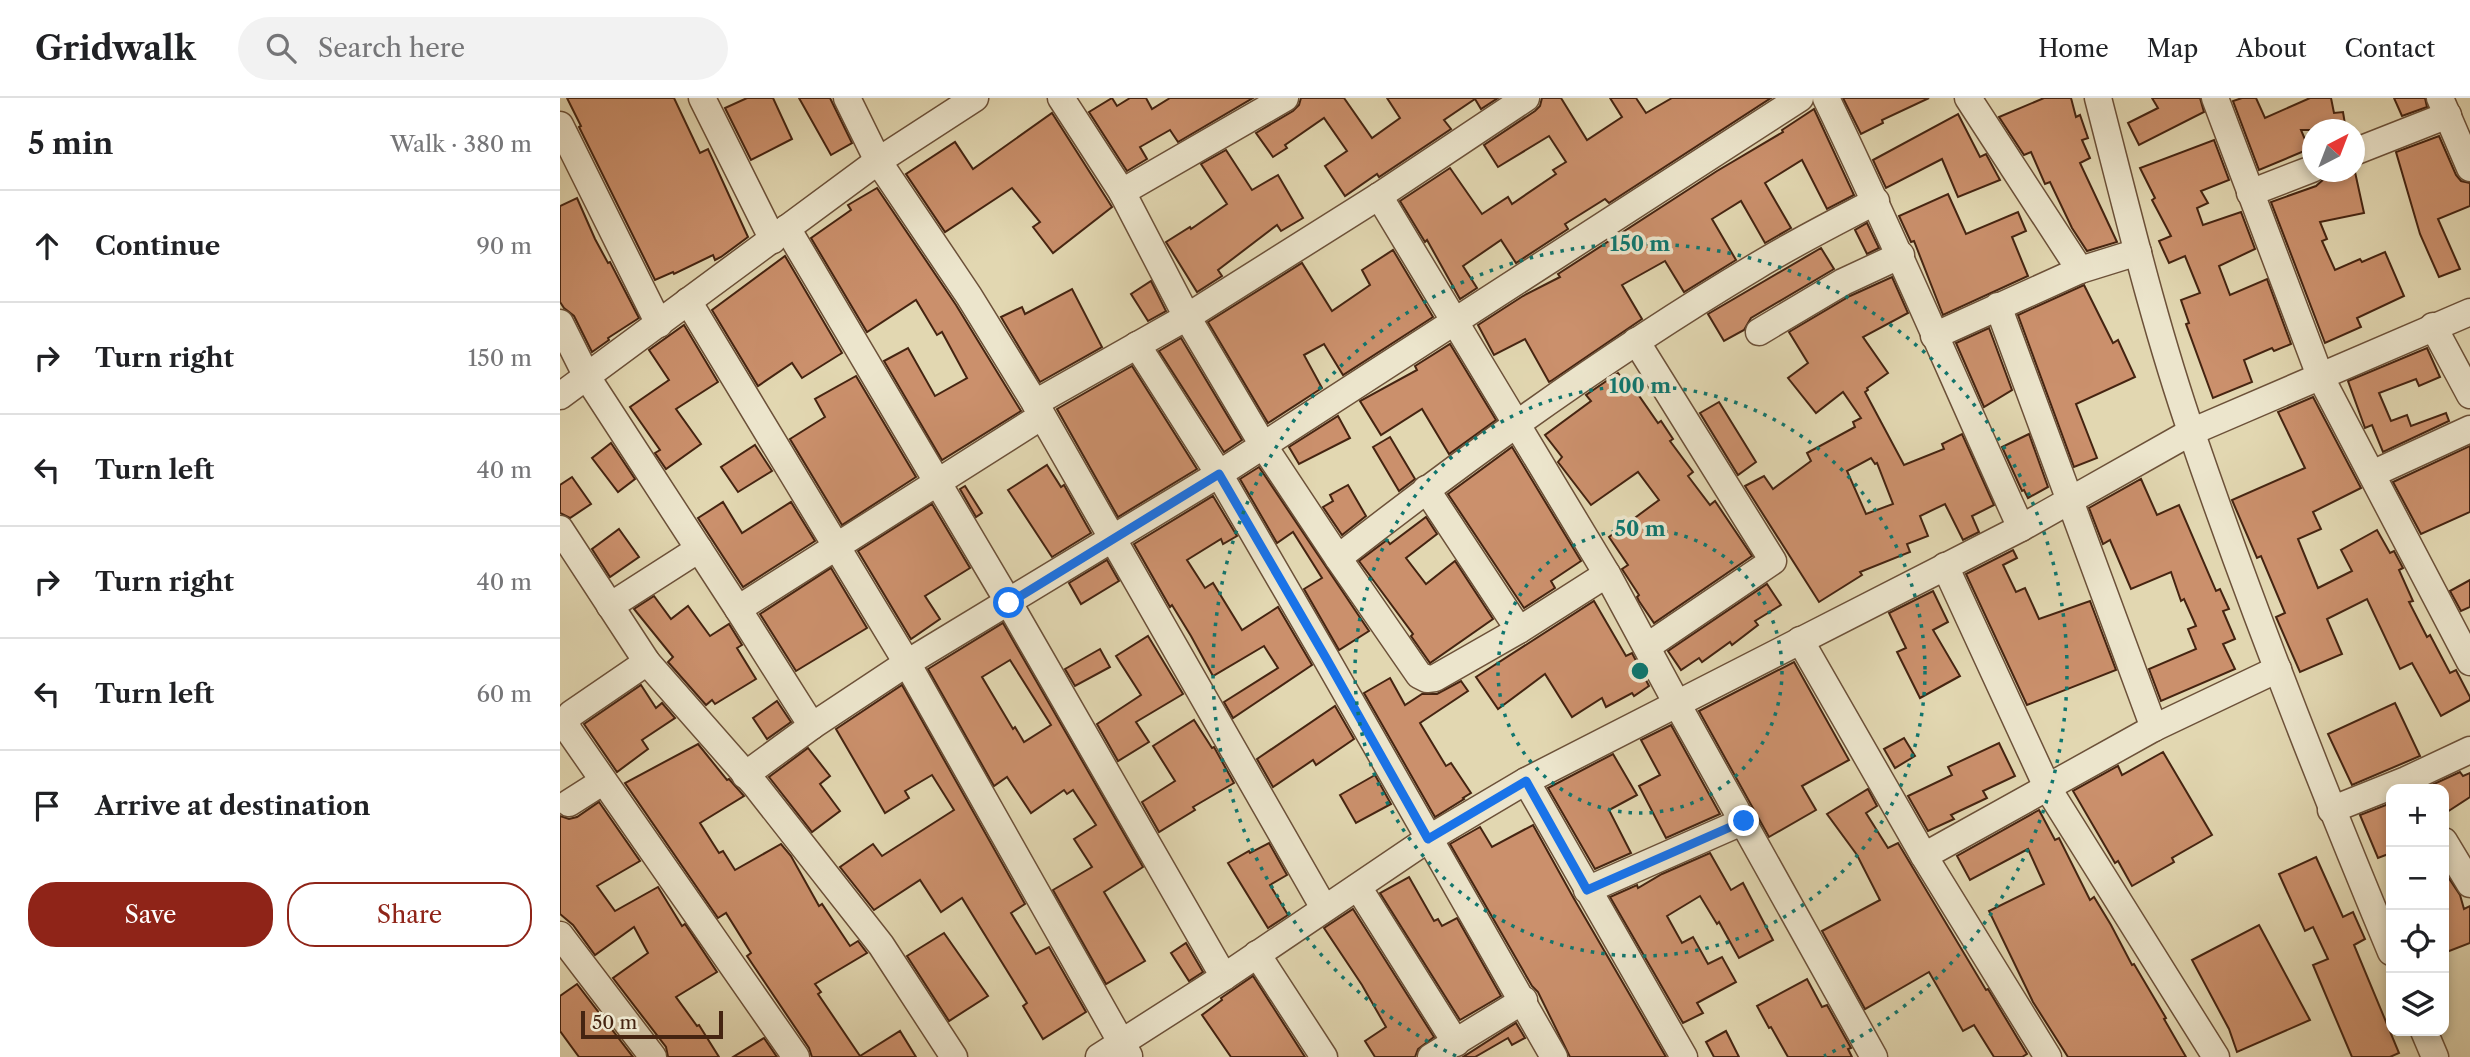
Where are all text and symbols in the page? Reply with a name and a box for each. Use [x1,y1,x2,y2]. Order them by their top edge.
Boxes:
search box [238,17,728,80]
text: Gridwalk [35,28,196,69]
icon: search [262,29,300,67]
text: Search here [318,32,465,64]
text: Home [2038,34,2109,63]
text: Map [2147,34,2198,63]
text: About [2236,34,2307,63]
text: Contact [2345,34,2435,63]
north arrow [2302,119,2365,182]
text: 5 min [28,125,113,162]
text: Walk · 380 m [390,130,532,158]
icon: ahead [28,227,66,265]
text: Continue [95,230,220,262]
text: 150 m [1610,231,1670,256]
text: 90 m [476,232,532,260]
icon: right [28,339,66,377]
text: Turn right [95,342,234,374]
text: 150 m [468,344,532,372]
text: 100 m [1609,373,1671,398]
icon: left [28,451,66,489]
text: Turn left [95,454,214,486]
text: 40 m [477,456,532,484]
text: 50 m [1614,516,1666,541]
icon: right [28,563,66,601]
text: Turn right [95,566,234,598]
text: 40 m [477,568,532,596]
route start [993,587,1024,618]
centre of rings [1628,659,1652,683]
icon: left [28,675,66,713]
text: Turn left [95,678,214,710]
text: 60 m [476,680,532,708]
map controls [2386,784,2449,1036]
button: + [2386,784,2449,847]
icon: arrive [28,787,66,825]
text: Arrive at destination [95,790,370,822]
route end [1728,805,1759,836]
button: − [2386,847,2449,910]
button: Save [28,882,273,947]
button: Share [287,882,532,947]
button: locate [2386,910,2449,973]
button: layers [2386,973,2449,1036]
scale bar [581,1008,723,1040]
text: 50 m [592,1011,637,1034]

